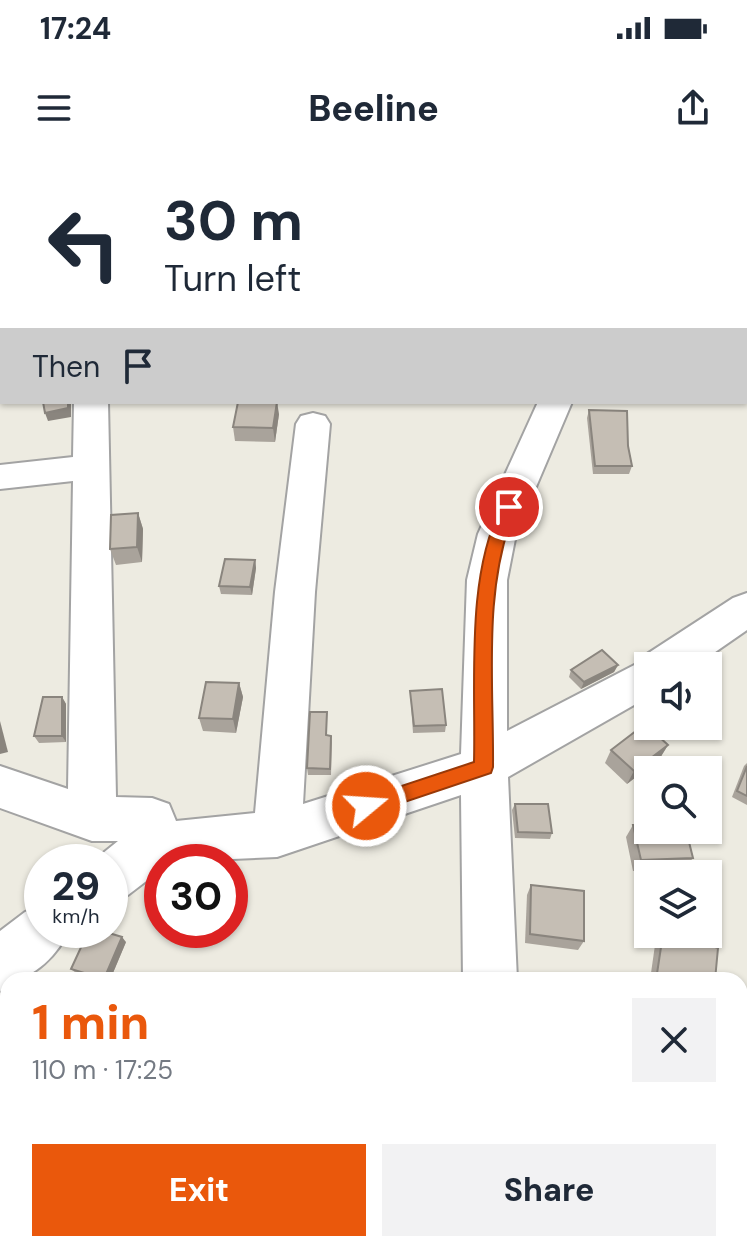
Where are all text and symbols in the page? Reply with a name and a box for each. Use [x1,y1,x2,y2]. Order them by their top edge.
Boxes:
text: 17:24 [40,9,111,48]
text: Beeline [308,85,439,132]
icon: menu [32,86,76,130]
icon: share [671,86,715,130]
text: 30 m [164,184,303,257]
icon: left [32,192,136,296]
text: Turn left [164,255,301,302]
icon: arrive [116,344,160,388]
text: Then [32,347,100,386]
pin [475,473,543,541]
icon: arrive [487,485,531,529]
map controls [634,652,722,948]
button: sound [634,652,722,740]
button: search [634,756,722,844]
position arrow [324,764,408,848]
speed limit sign: 30 [144,844,248,948]
text: 29 [52,860,100,912]
button: layers [634,860,722,948]
text: km/h [52,903,100,929]
text: 1 min [32,991,149,1054]
button: close [632,998,716,1082]
text: 110 m · 17:25 [32,1053,173,1087]
button: Exit [32,1144,366,1236]
button: Share [382,1144,716,1236]

